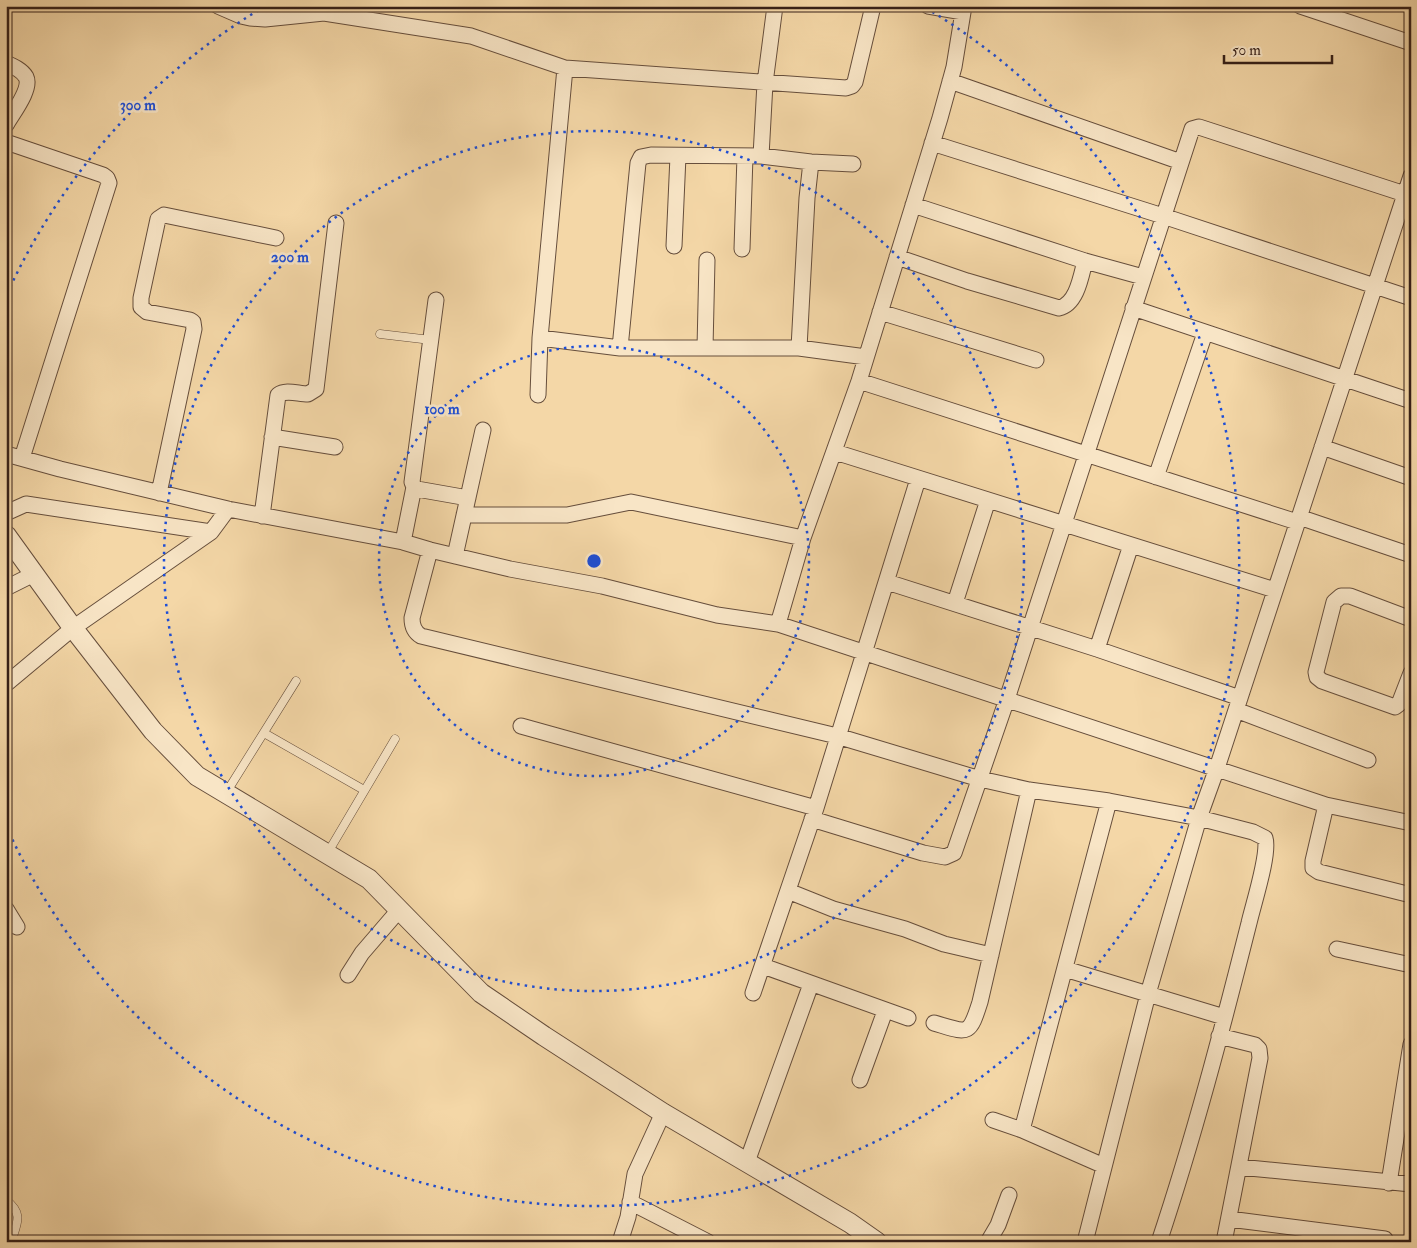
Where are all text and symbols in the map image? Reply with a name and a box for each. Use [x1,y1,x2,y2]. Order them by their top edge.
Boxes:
scale bar [1224,32,1332,64]
text: 50 m [1232,41,1261,60]
text: 300 m [120,96,156,115]
text: 200 m [271,248,309,267]
text: 100 m [424,400,460,419]
centre of rings [585,552,603,570]

